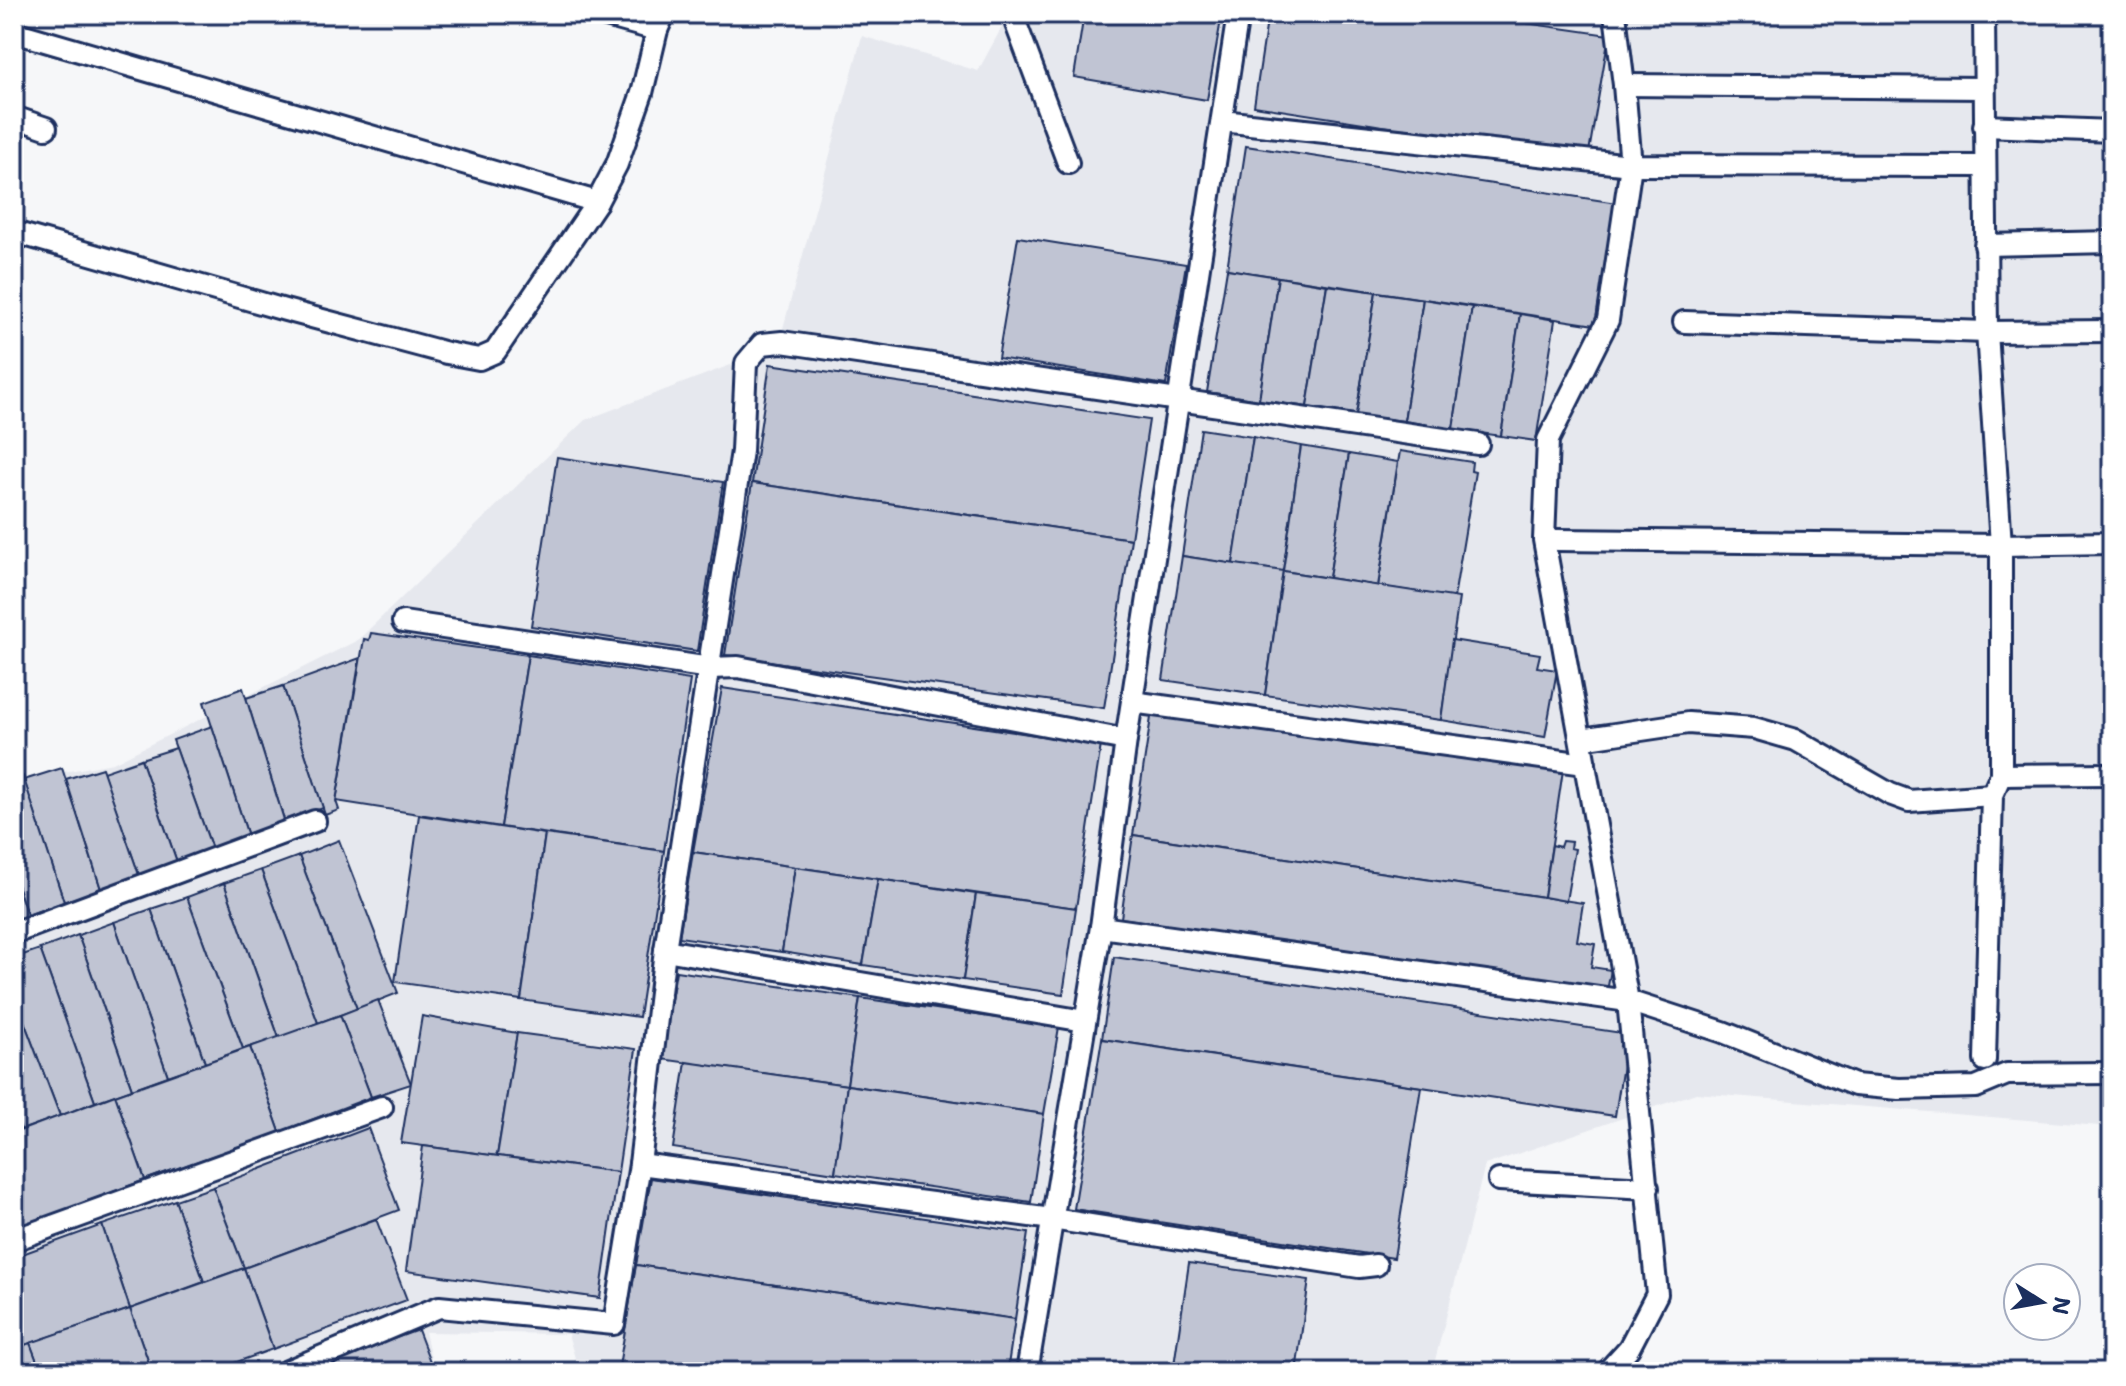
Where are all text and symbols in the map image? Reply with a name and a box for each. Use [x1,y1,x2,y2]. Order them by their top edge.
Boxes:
north arrow [2002,1262,2082,1342]
text: N [2045,1294,2077,1317]

